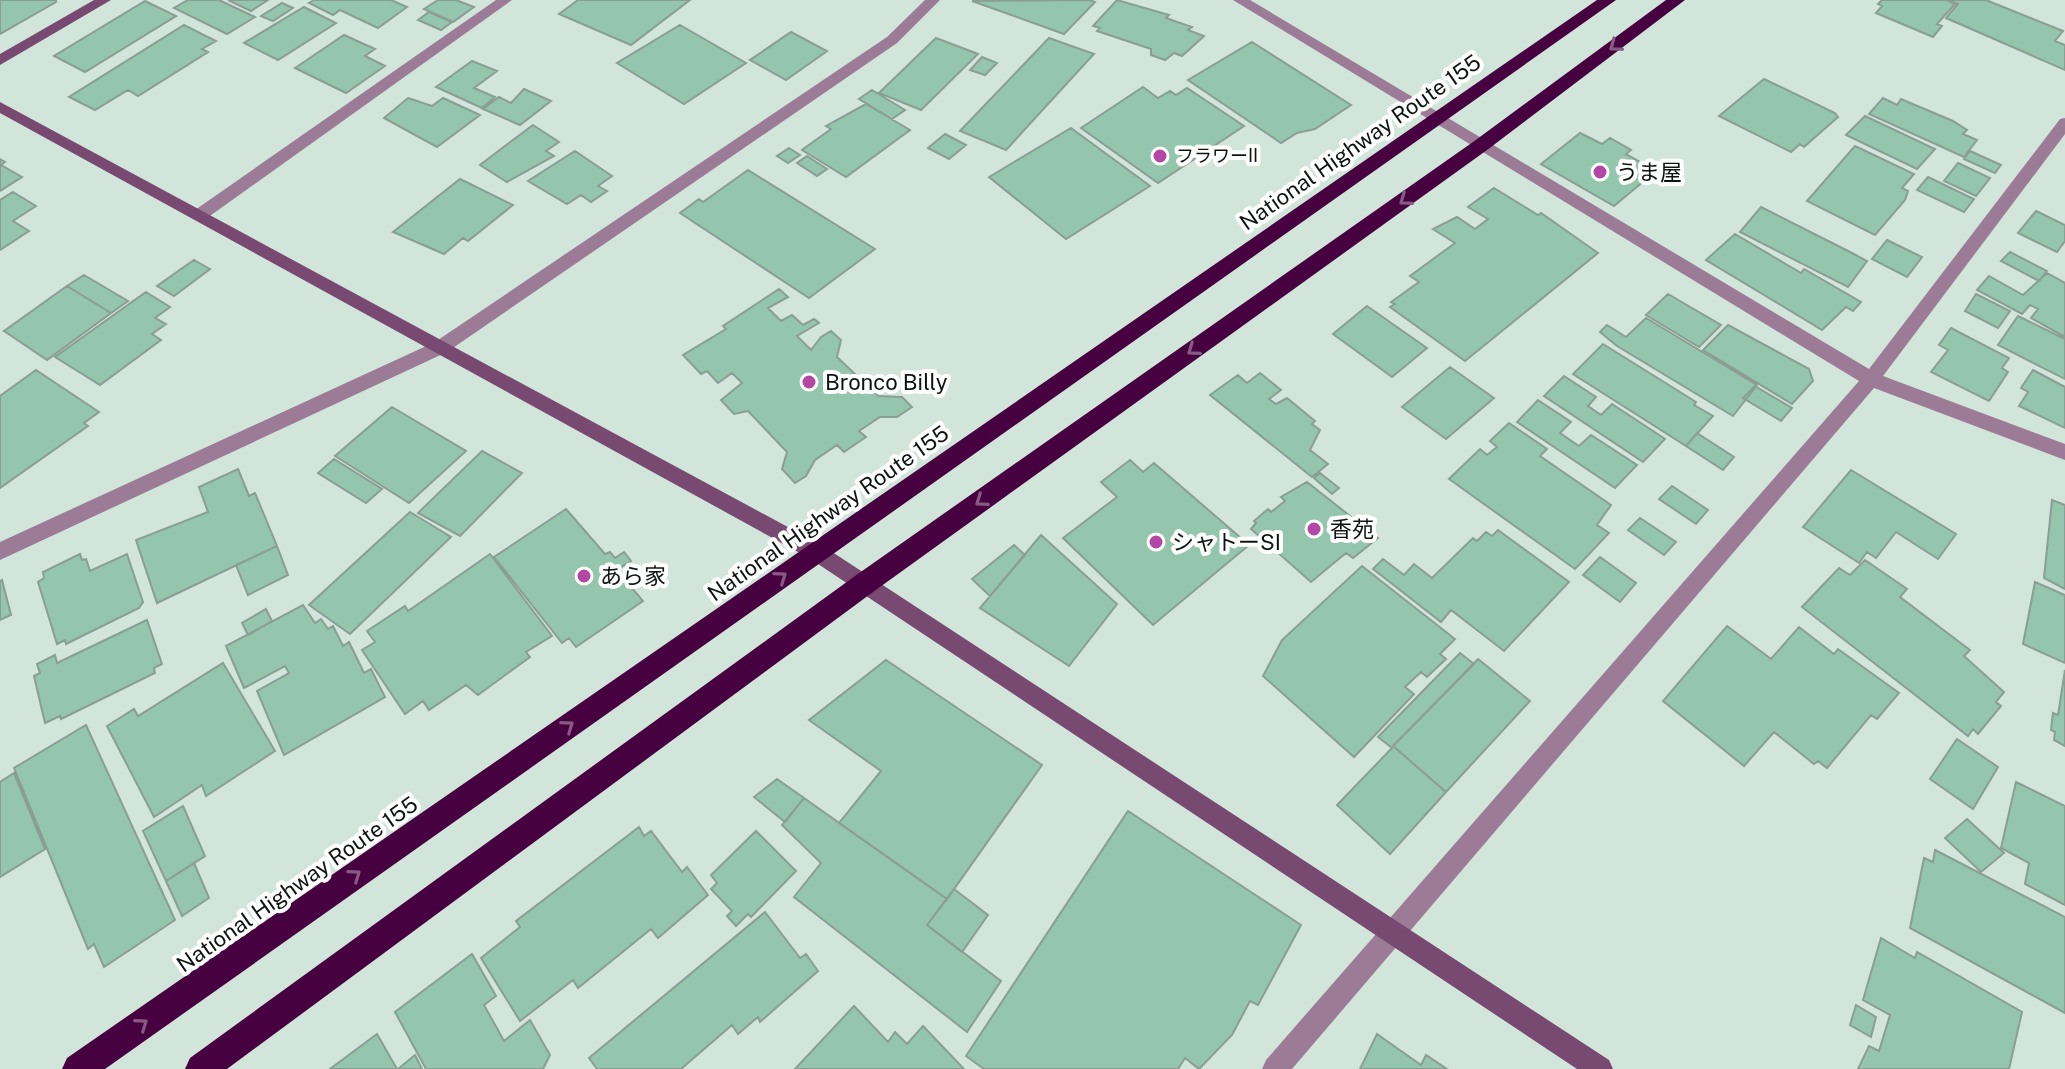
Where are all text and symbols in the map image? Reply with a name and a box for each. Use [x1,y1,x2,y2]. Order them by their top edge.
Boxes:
one-way arrow [1609,37,1623,51]
street label: National Highway Route 155 [1234,49,1486,235]
place label: フラワーII [1176,145,1258,166]
marker: フラワーII [1151,147,1169,165]
place label: うま屋 [1616,159,1682,185]
marker: うま屋 [1591,163,1609,181]
one-way arrow [1399,190,1413,205]
one-way arrow [1187,340,1201,355]
place label: Bronco Billy [825,369,948,395]
marker: Bronco Billy [800,373,818,391]
street label: National Highway Route 155 [702,420,954,606]
one-way arrow [975,491,989,506]
place label: 香苑 [1330,516,1374,542]
marker: 香苑 [1305,520,1323,538]
place label: シャトーSI [1172,529,1281,555]
marker: シャトーSI [1147,533,1165,551]
place label: あら家 [600,563,666,589]
marker: あら家 [575,567,593,585]
one-way arrow [773,572,787,587]
one-way arrow [560,721,574,736]
street label: National Highway Route 155 [171,791,423,977]
one-way arrow [347,870,361,885]
one-way arrow [134,1019,148,1034]

